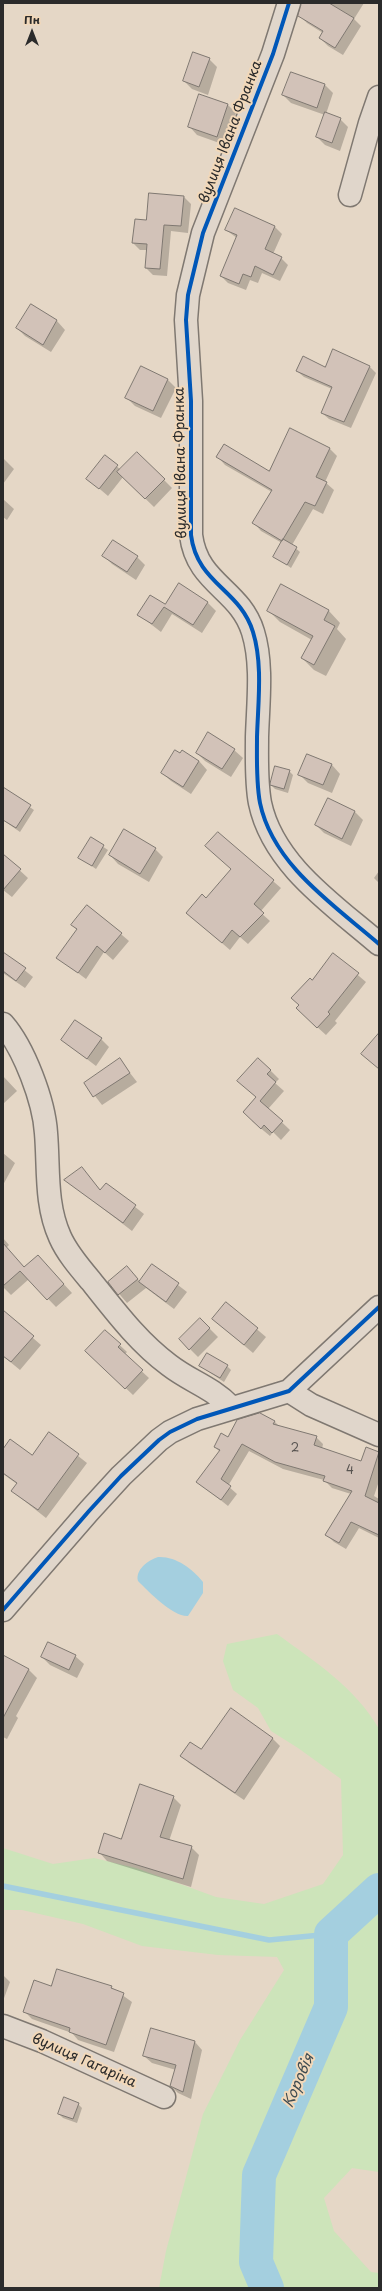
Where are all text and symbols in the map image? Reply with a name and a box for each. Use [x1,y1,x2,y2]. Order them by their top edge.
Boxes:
text: Пн [24,11,40,28]
north arrow [12,12,52,52]
street label: вулиця Івана Франка [196,58,266,206]
street label: вулиця Івана Франка [171,387,191,539]
house number: 2 [291,1442,299,1456]
house number: 4 [346,1464,354,1478]
street label: вулиця Гагаріна [29,2030,139,2092]
water label: Коровія [280,2051,318,2111]

